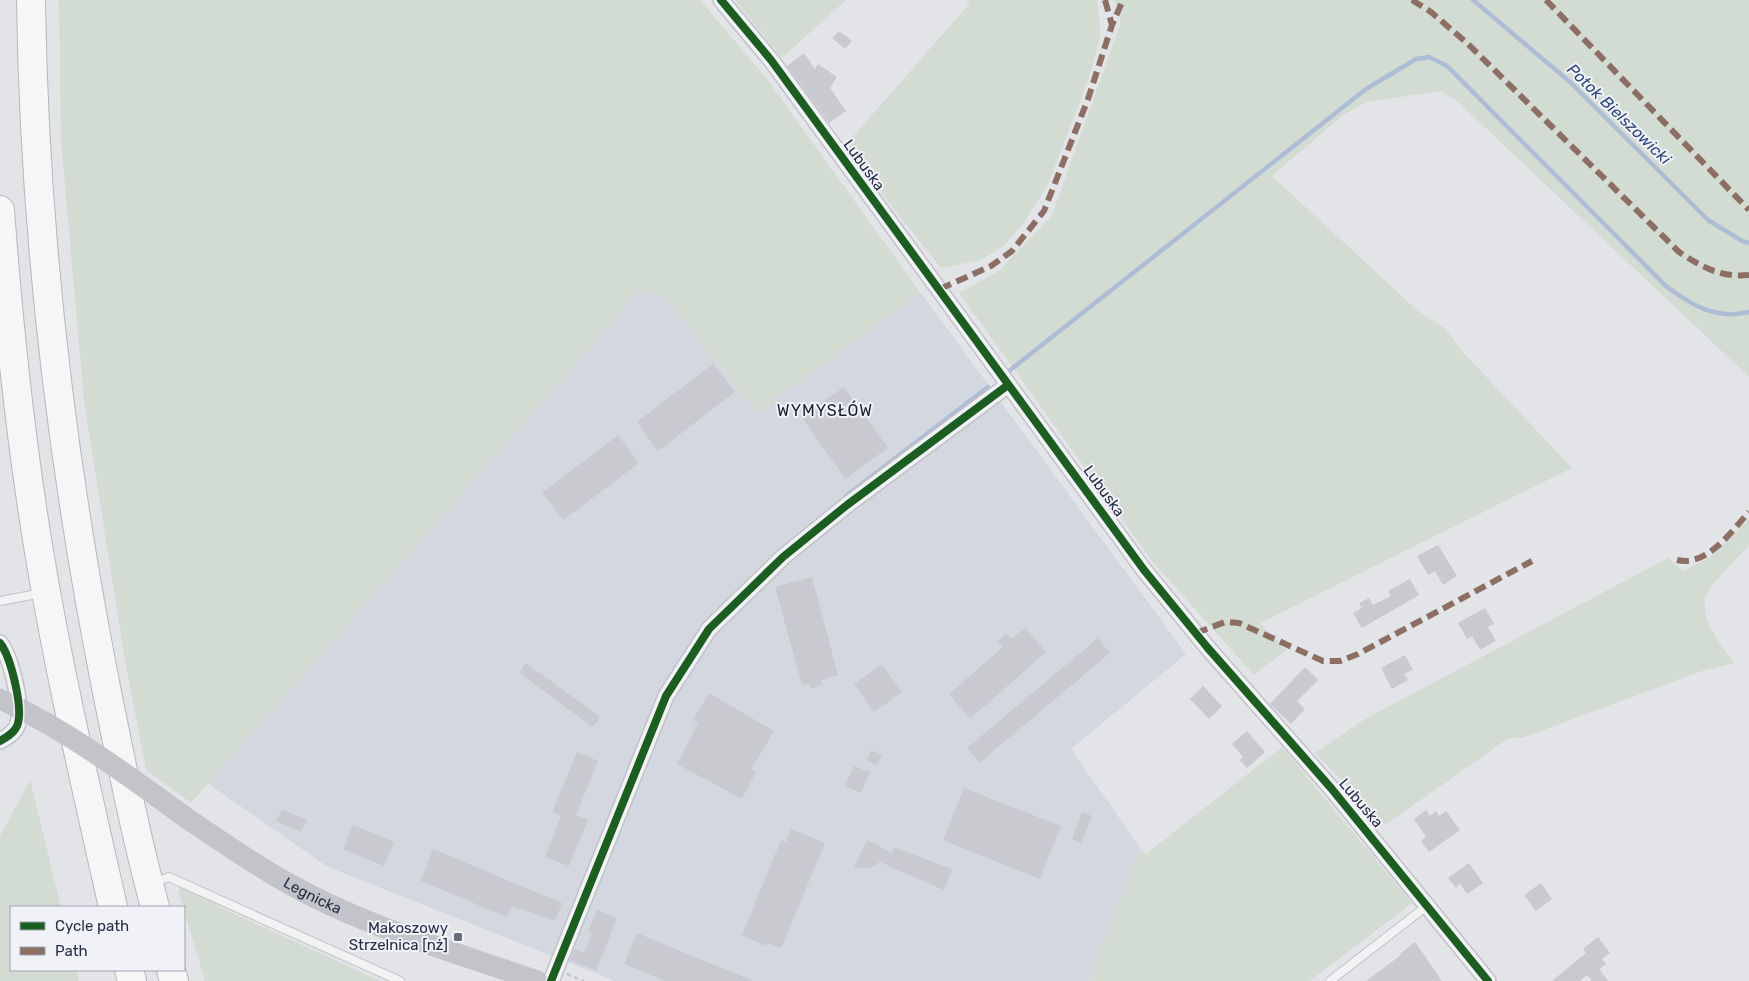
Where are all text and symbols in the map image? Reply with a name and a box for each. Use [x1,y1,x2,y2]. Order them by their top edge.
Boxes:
water label: Potok Bielszowicki [1563,60,1676,169]
street label: Lubuska [839,136,889,194]
district label: WYMYSŁÓW [777,400,873,420]
street label: Lubuska [1079,462,1129,520]
street label: Lubuska [1335,775,1387,831]
street label: Legnicka [280,874,344,918]
legend [10,906,185,971]
text: Cycle path [55,917,129,935]
place label: Makoszowy Strzelnica [nż] [349,919,448,954]
marker: Makoszowy Strzelnica [nż] [452,931,464,943]
text: Path [55,942,88,960]

